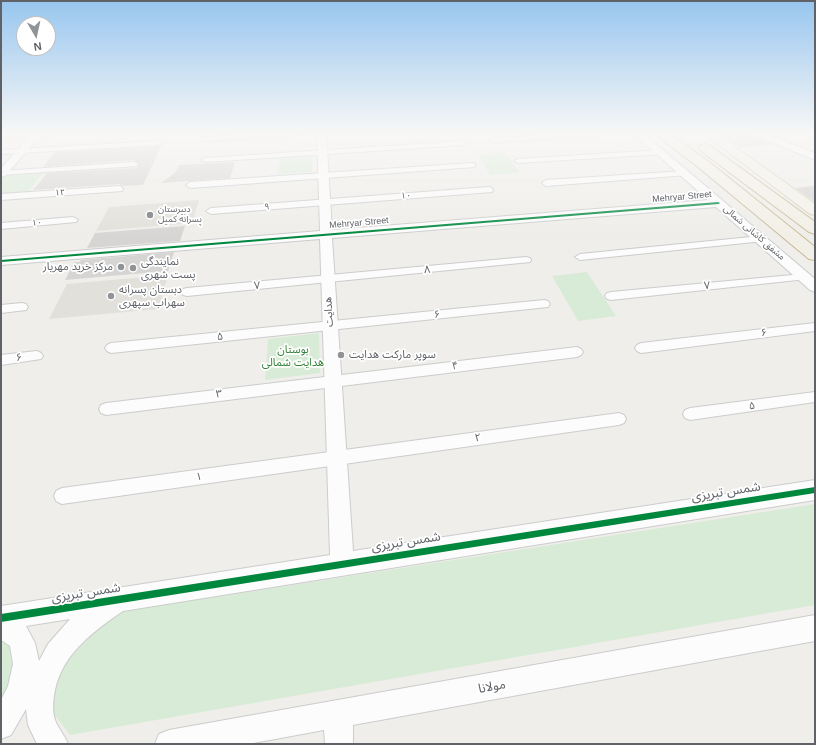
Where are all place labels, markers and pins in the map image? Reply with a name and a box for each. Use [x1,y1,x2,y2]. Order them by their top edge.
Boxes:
place label: دبیرستان پسرانه کمیل [158,205,202,226]
marker: دبیرستان پسرانه کمیل [145,210,155,220]
place label: نمایندگی پست شهری [141,255,196,281]
place label: مرکز خرید مهریار [43,260,113,274]
marker: مرکز خرید مهریار [116,262,126,272]
marker: نمایندگی پست شهری [128,263,138,273]
place label: دبستان پسرانه سهراب سپهری [119,283,185,309]
marker: دبستان پسرانه سهراب سپهری [106,291,116,301]
place label: سوپر مارکت هدایت [349,348,436,362]
marker: سوپر مارکت هدایت [336,350,346,360]

